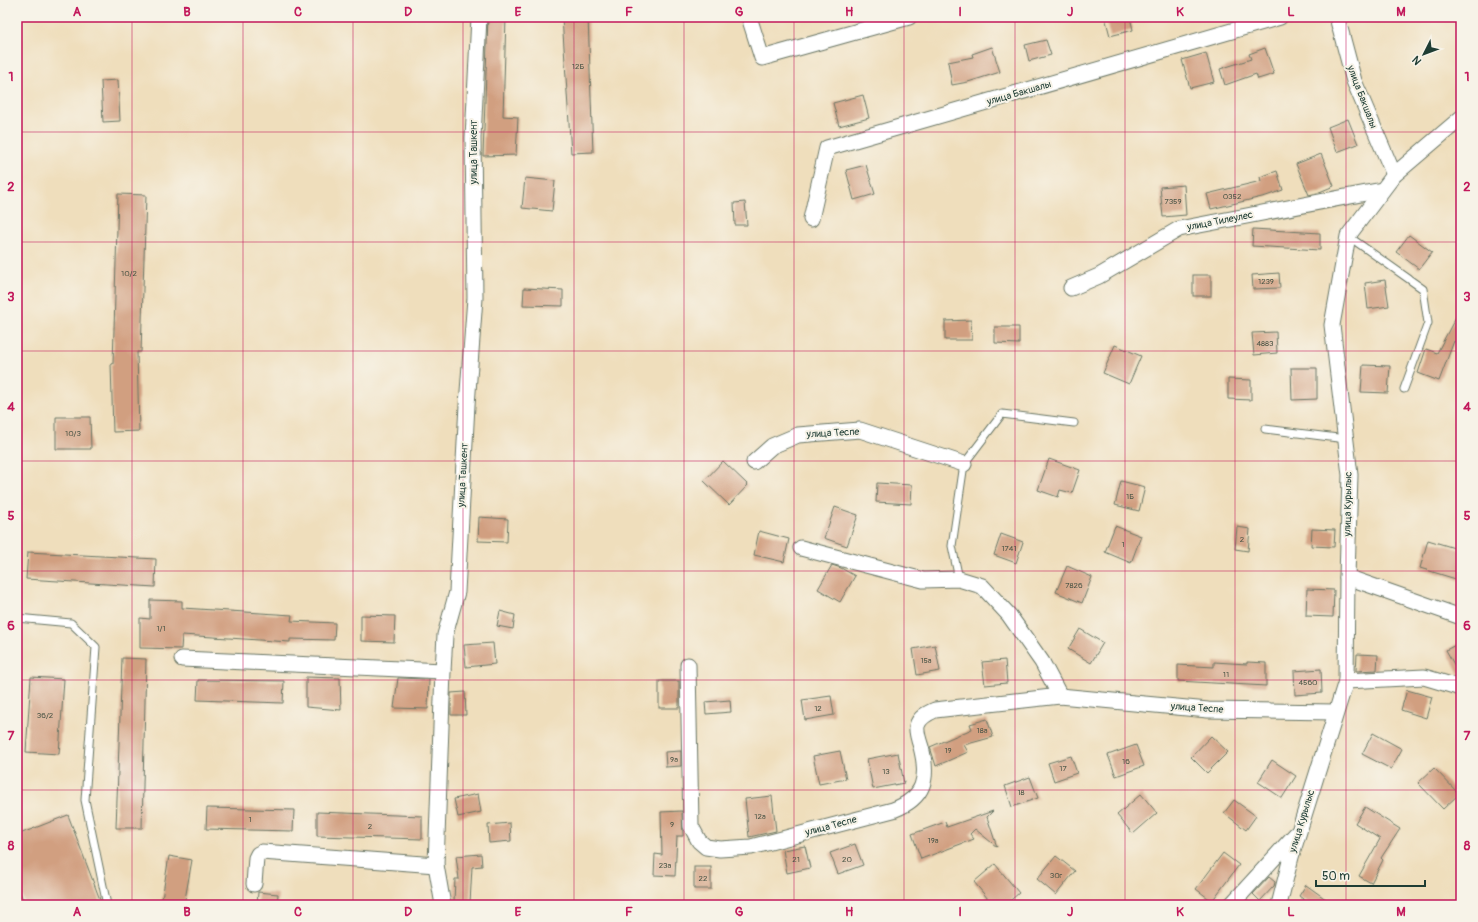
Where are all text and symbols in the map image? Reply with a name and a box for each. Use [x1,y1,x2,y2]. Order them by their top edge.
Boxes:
text: A [73,4,82,20]
text: B [183,4,191,20]
text: C [294,4,302,20]
text: D [404,4,412,20]
text: E [515,4,522,20]
text: F [625,4,633,20]
text: G [735,4,744,20]
text: H [845,4,853,20]
text: I [958,4,962,20]
text: J [1067,4,1073,20]
text: K [1176,4,1184,20]
text: L [1287,4,1295,20]
text: M [1396,4,1406,20]
north arrow [1404,34,1444,74]
text: N [1409,53,1424,67]
house number: 12Б [572,62,584,71]
street label: улица Бакшалы [1344,63,1379,130]
text: 1 [8,69,14,85]
text: 1 [1464,69,1470,85]
street label: улица Бакшалы [985,78,1053,108]
street label: улица Ташкент [468,120,480,185]
text: 2 [7,179,15,195]
text: 2 [1463,179,1471,195]
house number: 0352 [1223,192,1242,201]
house number: 7359 [1164,197,1182,206]
street label: улица Тилеулес [1185,209,1254,233]
house number: 10/2 [121,269,137,278]
house number: 1239 [1258,277,1274,286]
text: 3 [7,289,15,305]
text: 3 [1463,289,1471,305]
house number: 4883 [1256,339,1274,348]
text: 4 [7,399,15,415]
text: 4 [1463,399,1471,415]
street label: улица Теспе [805,426,860,440]
house number: 10/3 [65,429,81,438]
street label: улица Ташкент [455,443,471,508]
street label: улица Курылыс [1341,471,1355,538]
house number: 1Б [1126,492,1134,501]
text: 5 [7,508,15,524]
text: 5 [1463,508,1471,524]
house number: 2 [1240,535,1245,544]
house number: 1 [1121,540,1125,549]
house number: 1741 [1001,544,1017,553]
house number: 7826 [1065,581,1083,590]
text: 6 [7,618,15,634]
text: 6 [1463,618,1471,634]
house number: 1/1 [156,624,166,633]
house number: 15а [920,656,932,665]
house number: 11 [1223,670,1229,679]
house number: 4560 [1298,678,1318,687]
street label: улица Теспе [1169,700,1224,716]
house number: 12 [814,704,822,713]
house number: 36/2 [37,711,54,720]
house number: 18а [977,726,988,735]
text: 7 [8,728,15,744]
text: 7 [1464,728,1471,744]
house number: 19 [944,746,952,755]
house number: 9а [670,755,678,764]
house number: 16 [1122,757,1130,766]
house number: 17 [1059,764,1067,773]
house number: 13 [882,767,890,776]
house number: 18 [1017,788,1025,797]
street label: улица Курылыс [1286,788,1317,855]
house number: 12а [754,812,766,821]
street label: улица Теспе [803,813,858,839]
house number: 1 [248,815,252,824]
house number: 9 [670,820,674,829]
house number: 2 [368,822,373,831]
house number: 19а [928,836,939,845]
text: 8 [8,838,15,854]
text: 8 [1464,838,1471,854]
house number: 21 [792,855,800,864]
house number: 20 [842,855,853,864]
house number: 23а [659,861,671,870]
scale bar [1316,862,1425,888]
text: 50 m [1322,869,1350,884]
house number: 30г [1050,871,1063,880]
house number: 22 [699,874,708,883]
text: A [73,904,82,920]
text: B [183,904,191,920]
text: C [294,904,302,920]
text: D [404,904,412,920]
text: E [515,904,522,920]
text: F [625,904,633,920]
text: G [735,904,744,920]
text: H [845,904,853,920]
text: I [958,904,962,920]
text: J [1067,904,1073,920]
text: K [1176,904,1184,920]
text: L [1287,904,1295,920]
text: M [1396,904,1406,920]

